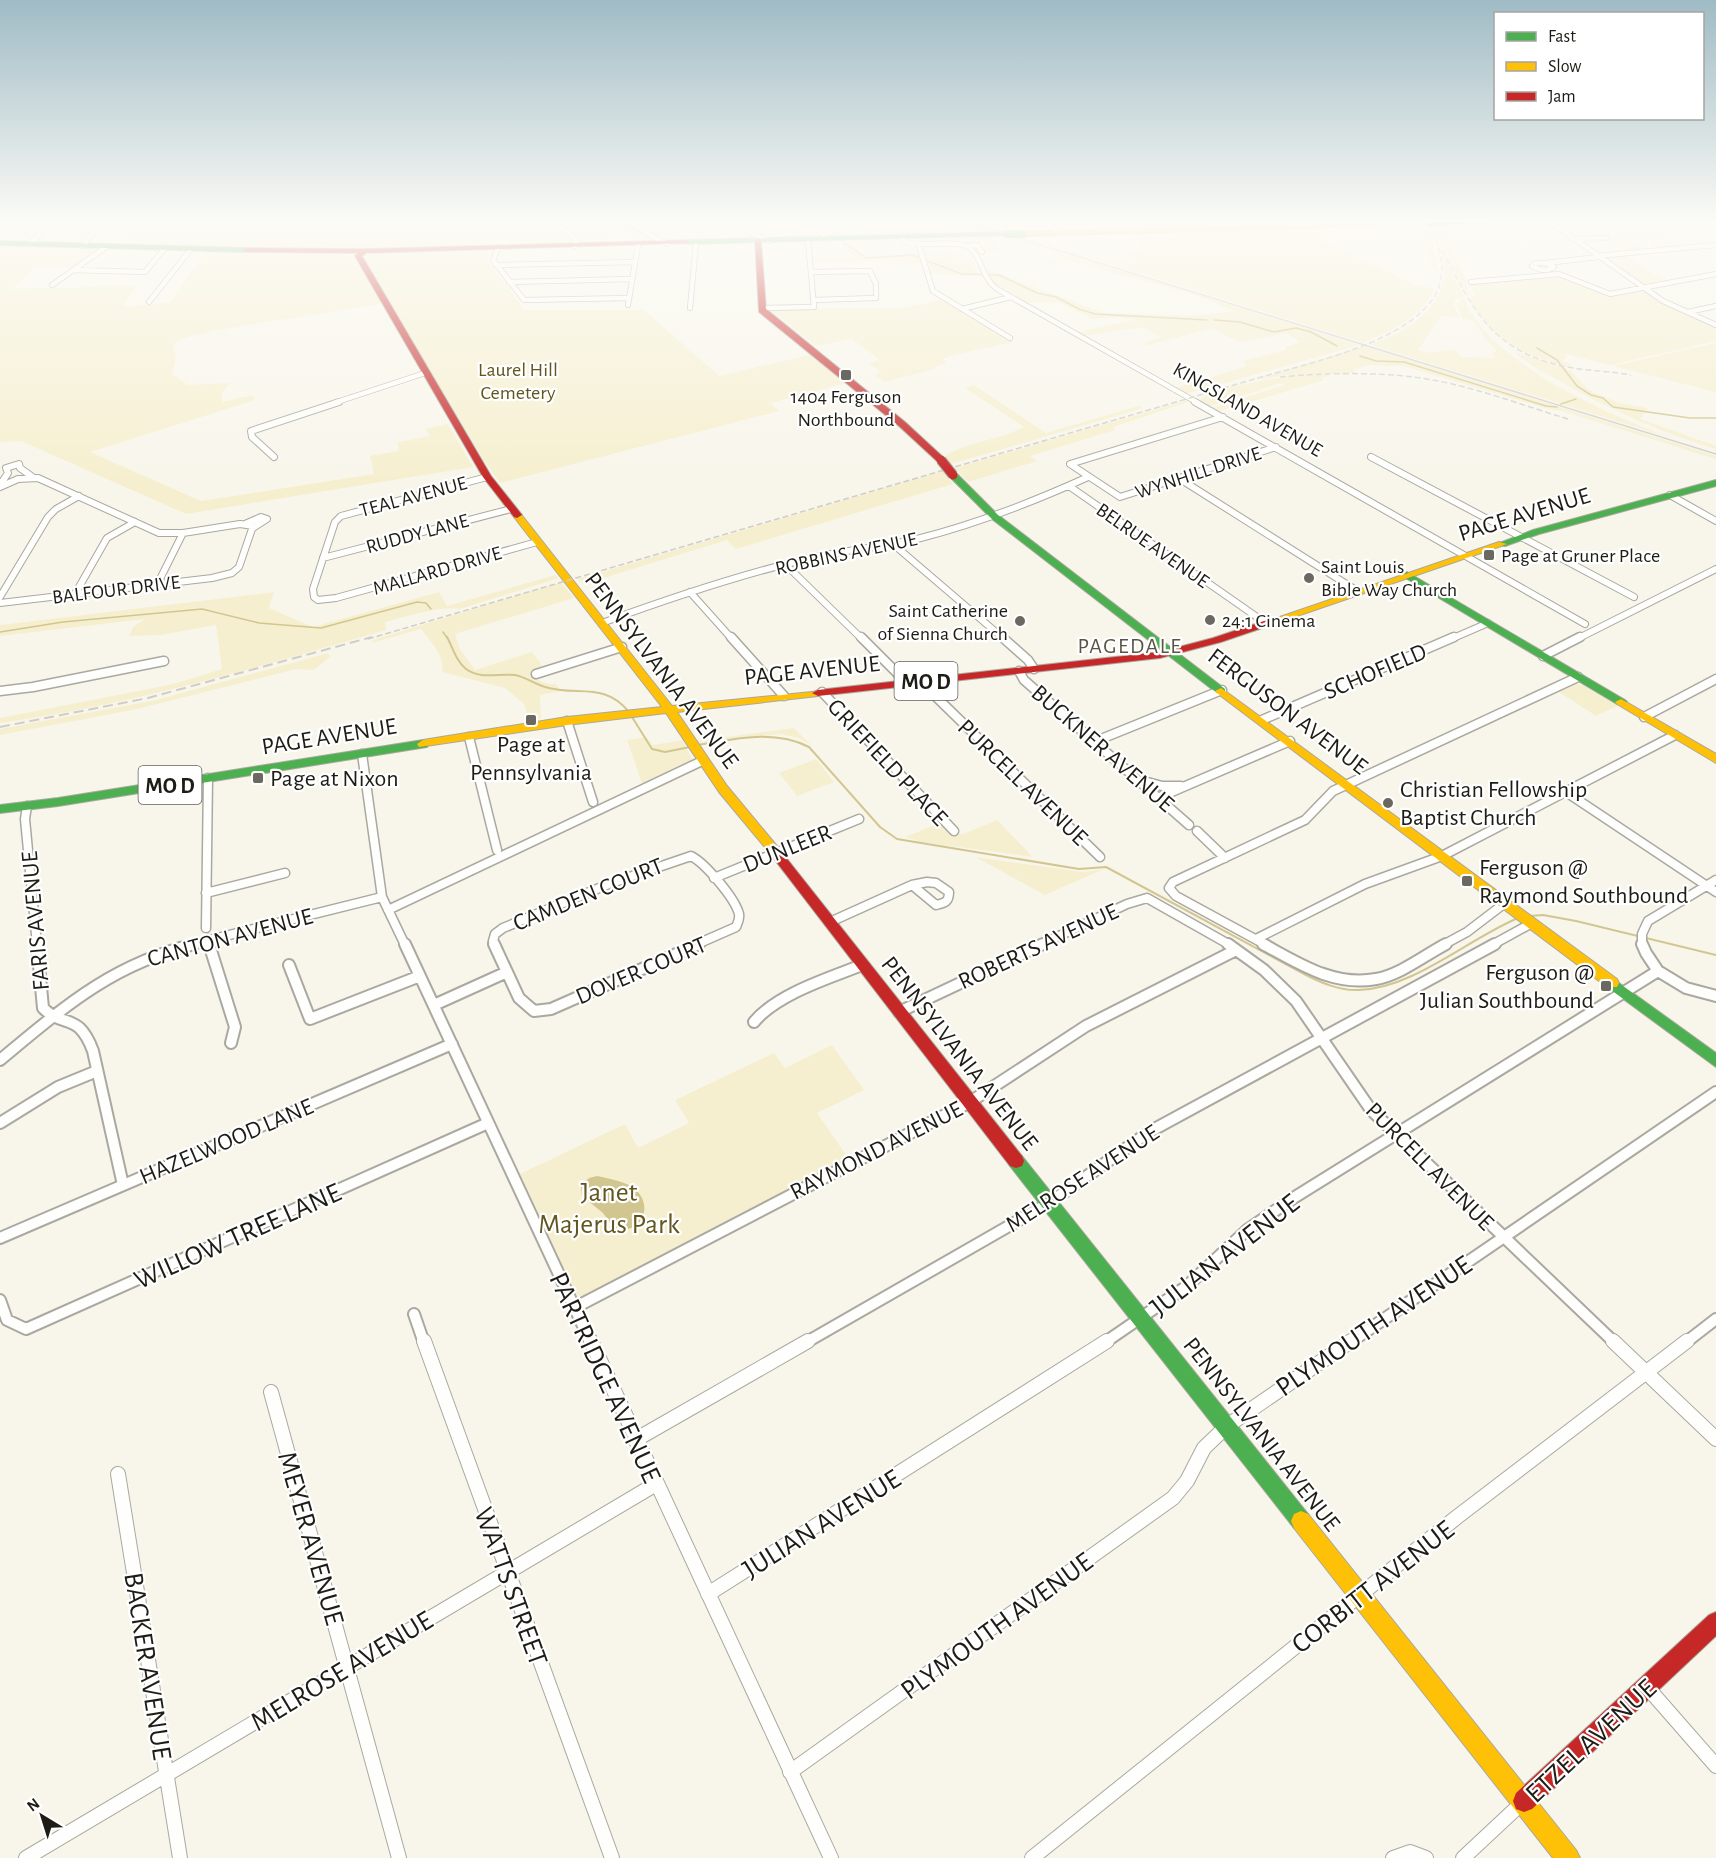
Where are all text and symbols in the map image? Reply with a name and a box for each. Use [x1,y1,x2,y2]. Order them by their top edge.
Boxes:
legend [1494,12,1704,120]
text: Fast [1548,28,1576,46]
text: Slow [1548,58,1581,76]
text: Jam [1548,88,1576,106]
street label: KINGSLAND AVENUE [1169,359,1326,461]
park label: Laurel Hill Cemetery [478,360,558,403]
marker: 1404 Ferguson Northbound [839,368,853,382]
place label: 1404 Ferguson Northbound [791,387,901,430]
street label: WYNHILL DRIVE [1133,443,1264,503]
street label: TEAL AVENUE [357,473,470,521]
street label: PAGE AVENUE [1456,483,1593,546]
street label: BELRUE AVENUE [1092,500,1213,592]
street label: RUDDY LANE [364,511,471,557]
street label: ROBBINS AVENUE [773,529,919,579]
street label: MALLARD DRIVE [371,543,504,599]
place label: Page at Gruner Place [1501,546,1660,566]
marker: Page at Gruner Place [1482,548,1496,562]
place label: Saint Louis Bible Way Church [1321,557,1457,600]
street label: PENNSYLVANIA AVENUE [580,568,743,773]
marker: Saint Louis Bible Way Church [1302,571,1316,585]
street label: BALFOUR DRIVE [51,572,182,608]
place label: Saint Catherine of Sienna Church [877,601,1008,644]
place label: 24:1 Cinema [1222,611,1316,631]
marker: 24:1 Cinema [1203,613,1217,627]
marker: Saint Catherine of Sienna Church [1013,614,1027,628]
district label: PAGEDALE [1078,635,1182,657]
street label: SCHOFIELD [1321,640,1430,704]
street label: FERGUSON AVENUE [1203,644,1372,780]
street label: PAGE AVENUE [743,652,881,690]
road number: MO D [894,662,958,700]
street label: BUCKNER AVENUE [1026,681,1179,817]
street label: GRIEFIELD PLACE [823,695,952,831]
marker: Page at Pennsylvania [524,713,538,727]
street label: PAGE AVENUE [260,714,399,759]
street label: PURCELL AVENUE [953,715,1092,851]
place label: Page at Pennsylvania [470,733,592,785]
road number: MO D [138,766,201,804]
place label: Page at Nixon [270,767,399,791]
marker: Page at Nixon [251,771,265,785]
place label: Christian Fellowship Baptist Church [1400,778,1587,830]
marker: Christian Fellowship Baptist Church [1381,796,1395,810]
street label: DUNLEER [740,820,835,878]
street label: FARIS AVENUE [18,850,54,992]
street label: CAMDEN COURT [510,854,667,936]
place label: Ferguson @ Raymond Southbound [1479,856,1688,908]
marker: Ferguson @ Raymond Southbound [1460,874,1474,888]
street label: ROBERTS AVENUE [955,899,1122,994]
street label: CANTON AVENUE [145,904,316,972]
street label: DOVER COURT [572,932,711,1009]
street label: PENNSYLVANIA AVENUE [876,952,1042,1155]
place label: Ferguson @ Julian Southbound [1420,961,1594,1013]
marker: Ferguson @ Julian Southbound [1599,979,1613,993]
street label: HAZELWOOD LANE [136,1094,317,1189]
street label: RAYMOND AVENUE [786,1097,967,1205]
street label: PURCELL AVENUE [1361,1098,1498,1236]
street label: MELROSE AVENUE [1002,1120,1164,1237]
street label: WILLOW TREE LANE [130,1179,345,1295]
park label: Janet Majerus Park [538,1179,680,1239]
street label: JULIAN AVENUE [1146,1189,1305,1322]
street label: PLYMOUTH AVENUE [1271,1251,1477,1402]
street label: PARTRIDGE AVENUE [543,1268,665,1487]
street label: PENNSYLVANIA AVENUE [1178,1333,1344,1536]
street label: MEYER AVENUE [272,1449,348,1628]
street label: JULIAN AVENUE [738,1465,906,1584]
street label: WATTS STREET [468,1504,552,1670]
street label: CORBITT AVENUE [1287,1516,1460,1659]
street label: PLYMOUTH AVENUE [896,1548,1098,1705]
street label: BACKER AVENUE [118,1571,176,1762]
street label: MELROSE AVENUE [246,1607,438,1737]
street label: ETZEL AVENUE [1521,1674,1662,1809]
north arrow [12,1786,72,1846]
text: N [24,1795,43,1815]

